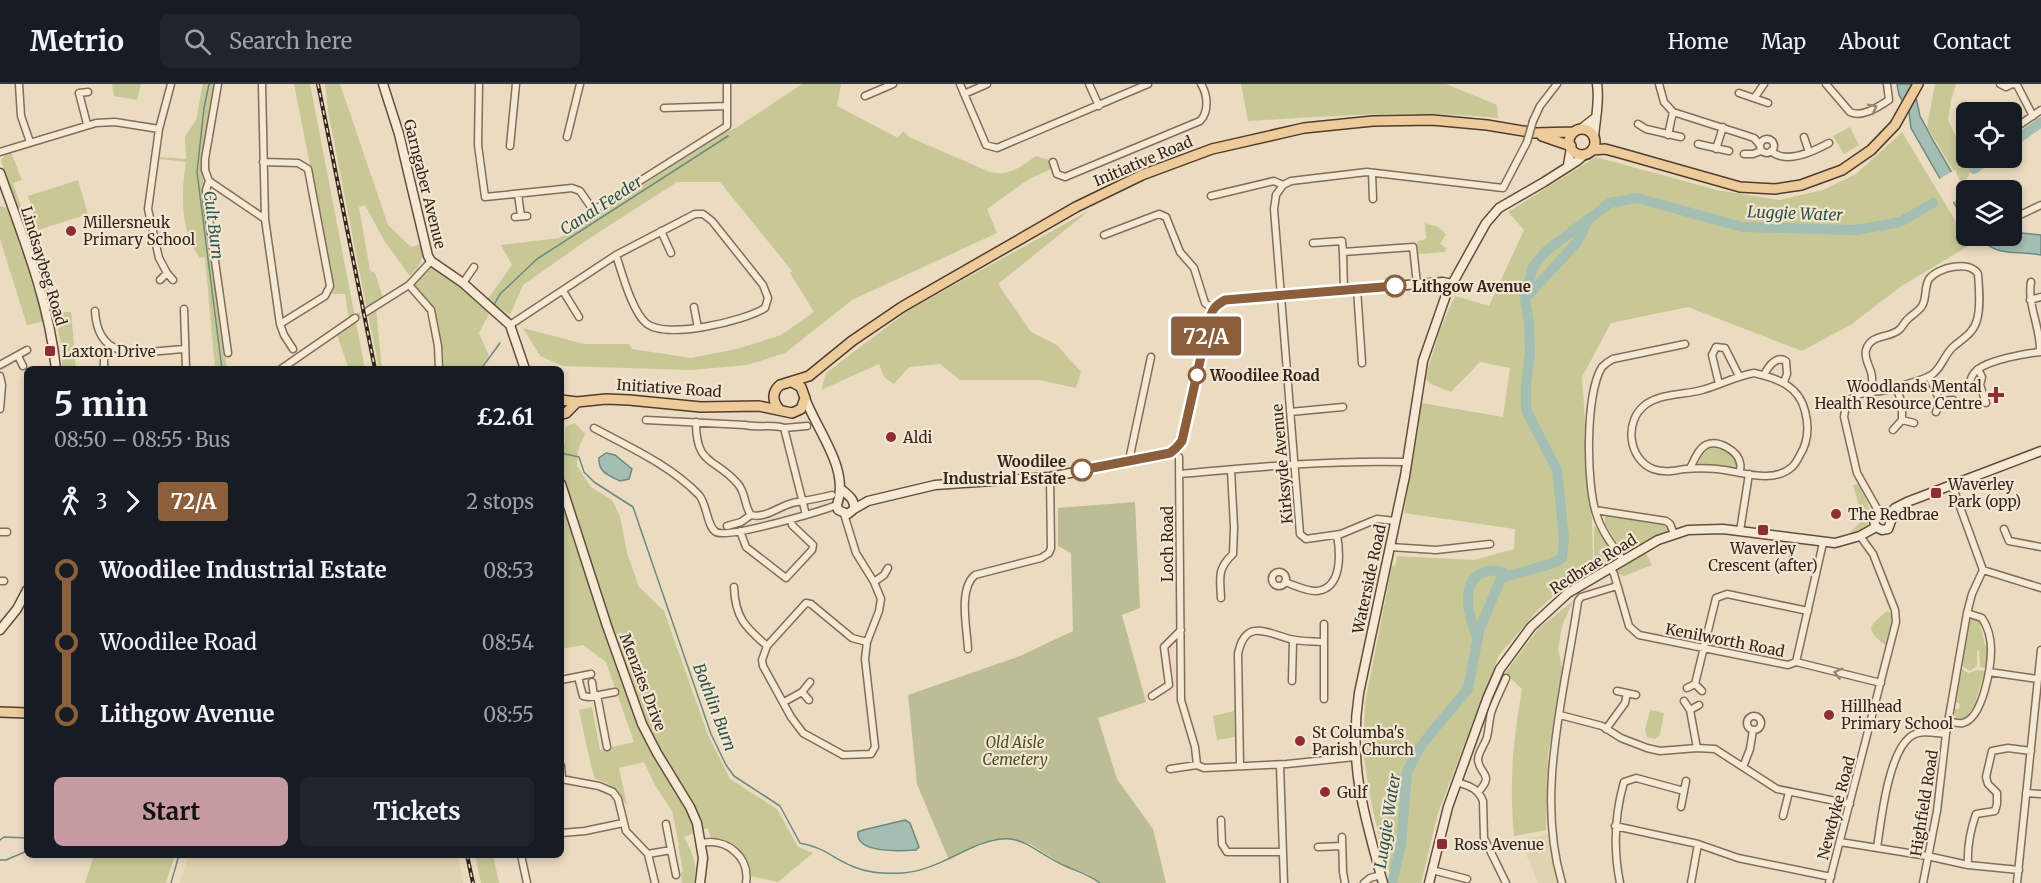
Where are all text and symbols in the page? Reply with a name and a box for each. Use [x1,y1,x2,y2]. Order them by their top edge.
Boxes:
search box [160,14,580,68]
text: Metrio [30,23,124,59]
icon: search [181,25,214,58]
text: Search here [229,27,352,55]
text: Home [1668,28,1728,55]
text: Map [1761,28,1806,55]
text: About [1839,28,1900,55]
text: Contact [1933,28,2011,55]
map controls [1956,102,2022,246]
button: locate [1956,102,2022,168]
one-way arrow [1867,104,1878,116]
street label: Garngaber Avenue [400,117,450,251]
street label: Initiative Road [1091,132,1195,190]
water label: Canal Feeder [556,171,646,239]
button: layers [1956,180,2022,246]
water label: Cult Burn [200,190,228,260]
water label: Luggie Water [1747,201,1844,225]
street label: Lindsaybeg Road [17,204,71,328]
place label: Millersneuk Primary School [83,213,196,249]
marker: Millersneuk Primary School [64,224,78,238]
marker: Lithgow Avenue [1384,275,1406,297]
place label: Lithgow Avenue [1412,277,1531,296]
line badge: 72/A [1164,316,1248,356]
text: 72/A [1183,323,1229,350]
place label: Laxton Drive [62,342,156,361]
marker: Laxton Drive [43,344,57,358]
marker: Woodilee Road [1188,366,1206,384]
place label: Woodilee Road [1209,366,1320,385]
street label: Initiative Road [616,375,722,401]
place label: Woodlands Mental Health Resource Centre [1814,377,1982,413]
text: 5 min [54,384,148,425]
marker: Woodlands Mental Health Resource Centre [1987,386,2005,404]
text: £2.61 [476,403,534,431]
street label: Kirksyde Avenue [1267,403,1297,525]
text: 08:50 – 08:55 · Bus [54,427,230,452]
place label: Aldi [902,428,933,447]
marker: Aldi [884,430,898,444]
place label: Woodilee Industrial Estate [943,452,1066,488]
marker: Woodilee Industrial Estate [1071,459,1093,481]
place label: Waverley Park (opp) [1947,475,2021,511]
icon: walk [54,485,87,518]
icon: forward [116,485,149,518]
marker: Waverley Park (opp) [1929,486,1943,500]
text: 72/A [170,488,216,515]
text: 3 [96,489,107,514]
text: 2 stops [466,489,534,514]
place label: The Redbrae [1848,505,1939,524]
street label: Loch Road [1158,506,1177,582]
marker: The Redbrae [1829,507,1843,521]
street label: Waterside Road [1348,523,1390,636]
marker: Waverley Crescent (after) [1756,523,1770,537]
street label: Redbrae Road [1546,530,1640,598]
place label: Waverley Crescent (after) [1708,539,1818,575]
text: Woodilee Industrial Estate [100,556,387,584]
text: 08:53 [483,558,534,583]
street label: Kenilworth Road [1664,619,1786,661]
text: Woodilee Road [100,628,257,656]
text: 08:54 [482,630,534,655]
street label: Menzies Drive [616,630,670,734]
water label: Bothlin Burn [689,660,741,754]
one-way arrow [1834,667,1844,680]
place label: Hillhead Primary School [1841,697,1954,733]
text: Lithgow Avenue [100,700,274,728]
text: 08:55 [483,702,534,727]
marker: Hillhead Primary School [1822,708,1836,722]
place label: St Columba's Parish Church [1312,723,1414,759]
park label: Old Aisle Cemetery [982,733,1048,769]
marker: St Columba's Parish Church [1293,734,1307,748]
street label: Highfield Road [1906,748,1942,858]
street label: Newdyke Road [1813,754,1859,862]
water label: Luggie Water [1370,772,1404,870]
button: Start [54,777,288,846]
button: Tickets [300,777,534,846]
place label: Gulf [1337,783,1369,802]
marker: Gulf [1318,785,1332,799]
place label: Ross Avenue [1454,835,1544,854]
marker: Ross Avenue [1435,837,1449,851]

